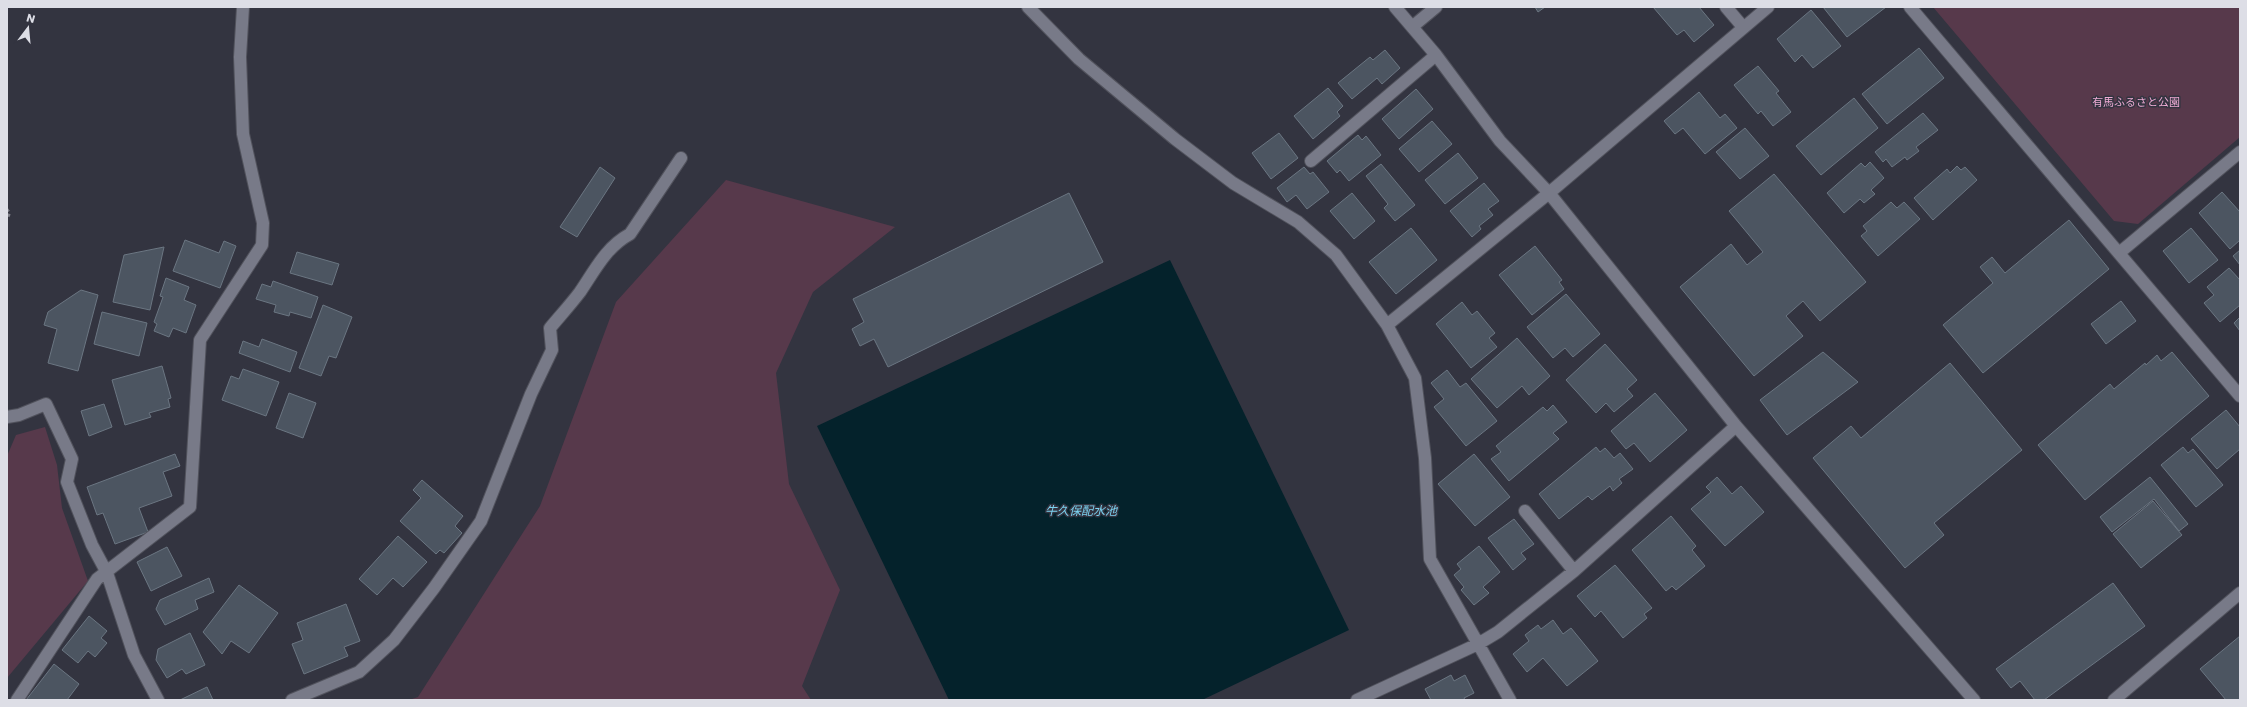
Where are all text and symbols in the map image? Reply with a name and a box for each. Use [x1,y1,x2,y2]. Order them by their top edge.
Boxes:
north arrow [8,8,48,48]
text: N [25,10,37,27]
park label: 有馬ふるさと公園 [2092,94,2180,110]
water label: 牛久保配水池 [1045,502,1118,519]

